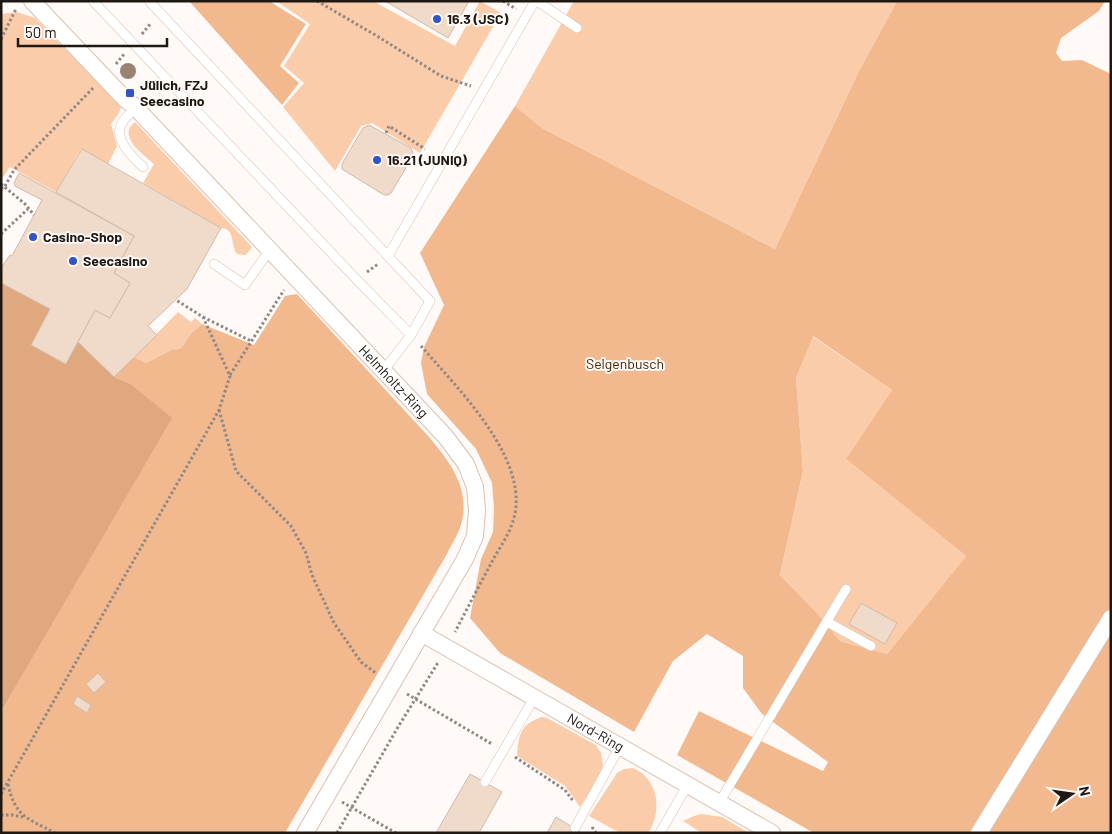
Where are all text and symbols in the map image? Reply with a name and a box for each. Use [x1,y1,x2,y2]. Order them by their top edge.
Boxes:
place label: 16.3 (JSC) [447,10,508,27]
marker: 16.3 (JSC) [431,13,443,25]
scale bar [18,15,166,47]
text: 50 m [25,23,57,41]
place label: Jülich, FZJ Seecasino [140,76,208,109]
marker: Jülich, FZJ Seecasino [124,87,136,99]
place label: 16.21 (JUNIQ) [387,151,467,168]
marker: 16.21 (JUNIQ) [371,154,383,166]
place label: Casino-Shop [43,228,122,245]
marker: Casino-Shop [27,231,39,243]
place label: Seecasino [83,252,148,269]
marker: Seecasino [67,255,79,267]
street label: Helmholtz-Ring [356,341,432,421]
park label: Selgenbusch [586,355,664,372]
street label: Nord-Ring [565,709,627,755]
north arrow [1047,769,1097,819]
text: N [1076,785,1094,797]

